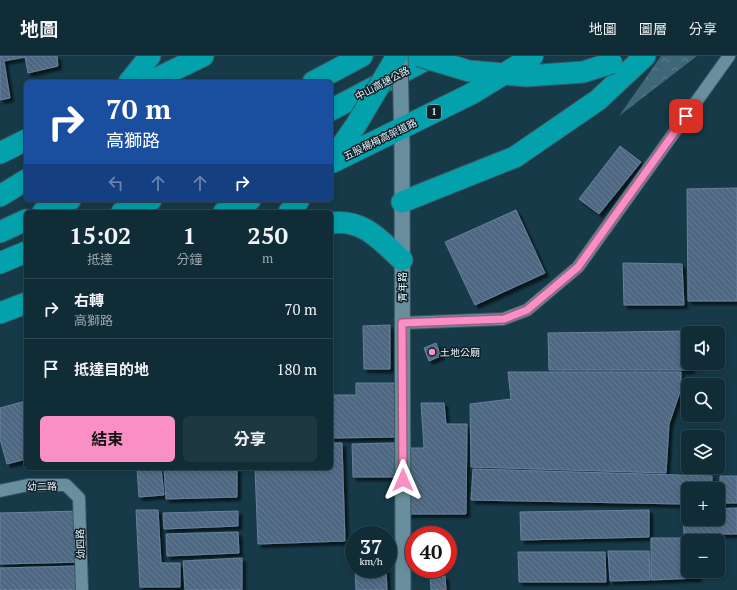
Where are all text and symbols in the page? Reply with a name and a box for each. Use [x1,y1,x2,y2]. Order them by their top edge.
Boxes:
text: 地圖 [20,16,58,41]
text: 地圖 [589,19,617,38]
text: 圖層 [639,19,667,38]
text: 分享 [689,19,717,38]
street label: 中山高速公路 [353,64,412,103]
text: 70 m [106,90,171,127]
icon: right [40,96,92,148]
pin [669,99,703,133]
road number: 1 [427,105,441,119]
icon: arrive [675,105,697,127]
street label: 五股楊梅高架道路 [341,116,419,163]
text: 高獅路 [106,128,160,152]
icon: left [105,172,127,194]
icon: ahead [147,172,169,194]
icon: ahead [189,172,211,194]
icon: right [231,172,253,194]
text: 15:02 [69,219,131,251]
text: 1 [183,219,196,251]
text: 250 [247,219,288,251]
text: m [262,249,273,267]
text: 抵達 [87,250,113,268]
text: 分鐘 [176,250,202,268]
street label: 青年路 [396,272,409,302]
text: 右轉 [74,290,104,310]
icon: right [40,298,62,320]
text: 70 m [284,299,317,319]
text: 高獅路 [74,311,113,329]
map controls [681,326,725,578]
button: sound [681,326,725,370]
place label: 土地公廟 [440,346,480,359]
marker: 土地公廟 [427,347,437,357]
icon: arrive [40,358,62,380]
text: 抵達目的地 [74,359,149,379]
text: 180 m [276,359,317,379]
button: search [681,378,725,422]
button: 結束 [40,416,175,462]
button: 分享 [183,416,317,462]
button: layers [681,430,725,474]
position arrow [382,459,424,501]
street label: 幼二路 [27,480,57,493]
button: + [681,482,725,526]
speed limit sign: 40 [405,526,457,578]
street label: 幼四路 [73,529,88,559]
text: 37 [360,533,382,560]
button: − [681,534,725,578]
text: km/h [359,555,383,568]

